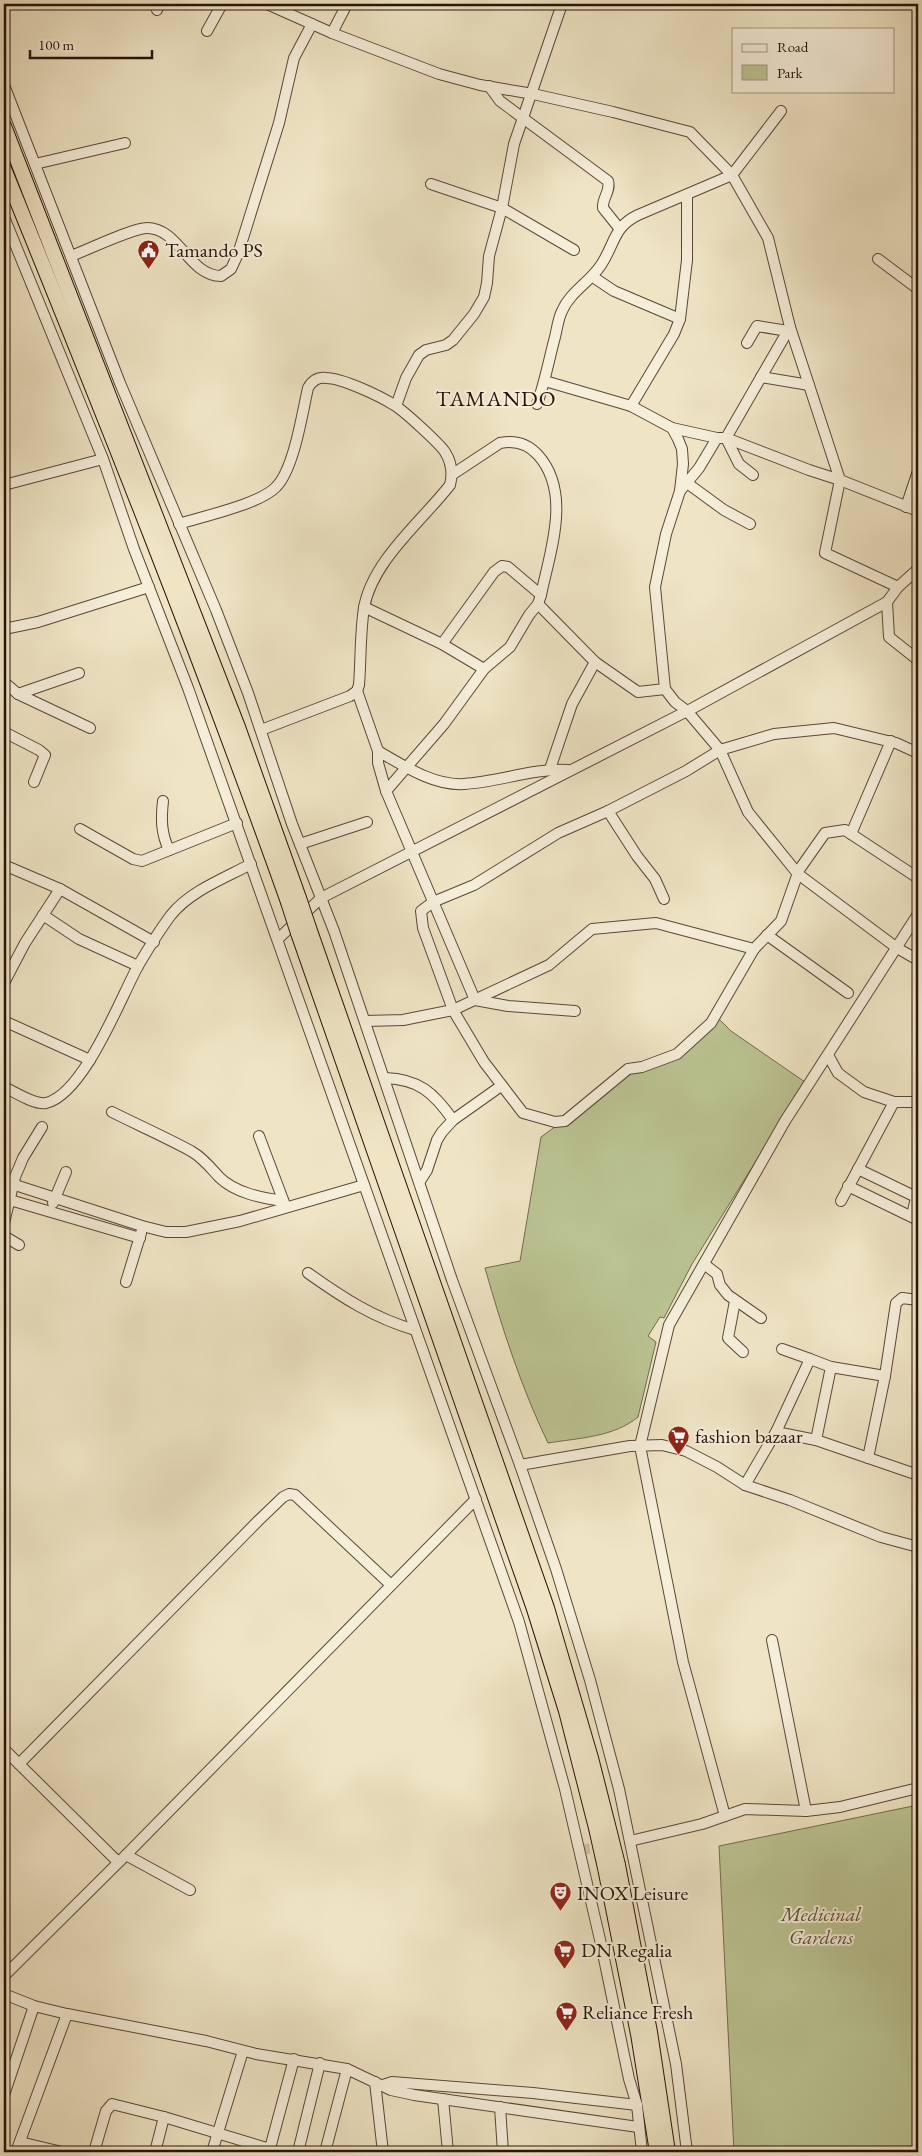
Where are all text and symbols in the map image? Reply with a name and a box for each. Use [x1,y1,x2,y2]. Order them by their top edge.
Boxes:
scale bar [30,28,152,60]
legend [732,28,894,92]
text: 100 m [38,35,75,54]
text: Road [777,37,809,56]
text: Park [777,63,804,82]
place label: Tamando PS [165,237,263,263]
public building icon: Tamando PS [137,238,161,269]
district label: TAMANDO [436,384,556,413]
place label: fashion bazaar [695,1423,803,1449]
supermarket icon: fashion bazaar [667,1424,691,1455]
place label: INOX Leisure [577,1880,688,1906]
theatre icon: INOX Leisure [549,1881,573,1912]
park label: Medicinal Gardens [780,1901,862,1950]
place label: DN Regalia [581,1937,672,1963]
supermarket icon: DN Regalia [553,1938,577,1969]
place label: Reliance Fresh [582,1999,693,2025]
supermarket icon: Reliance Fresh [554,2000,578,2031]

